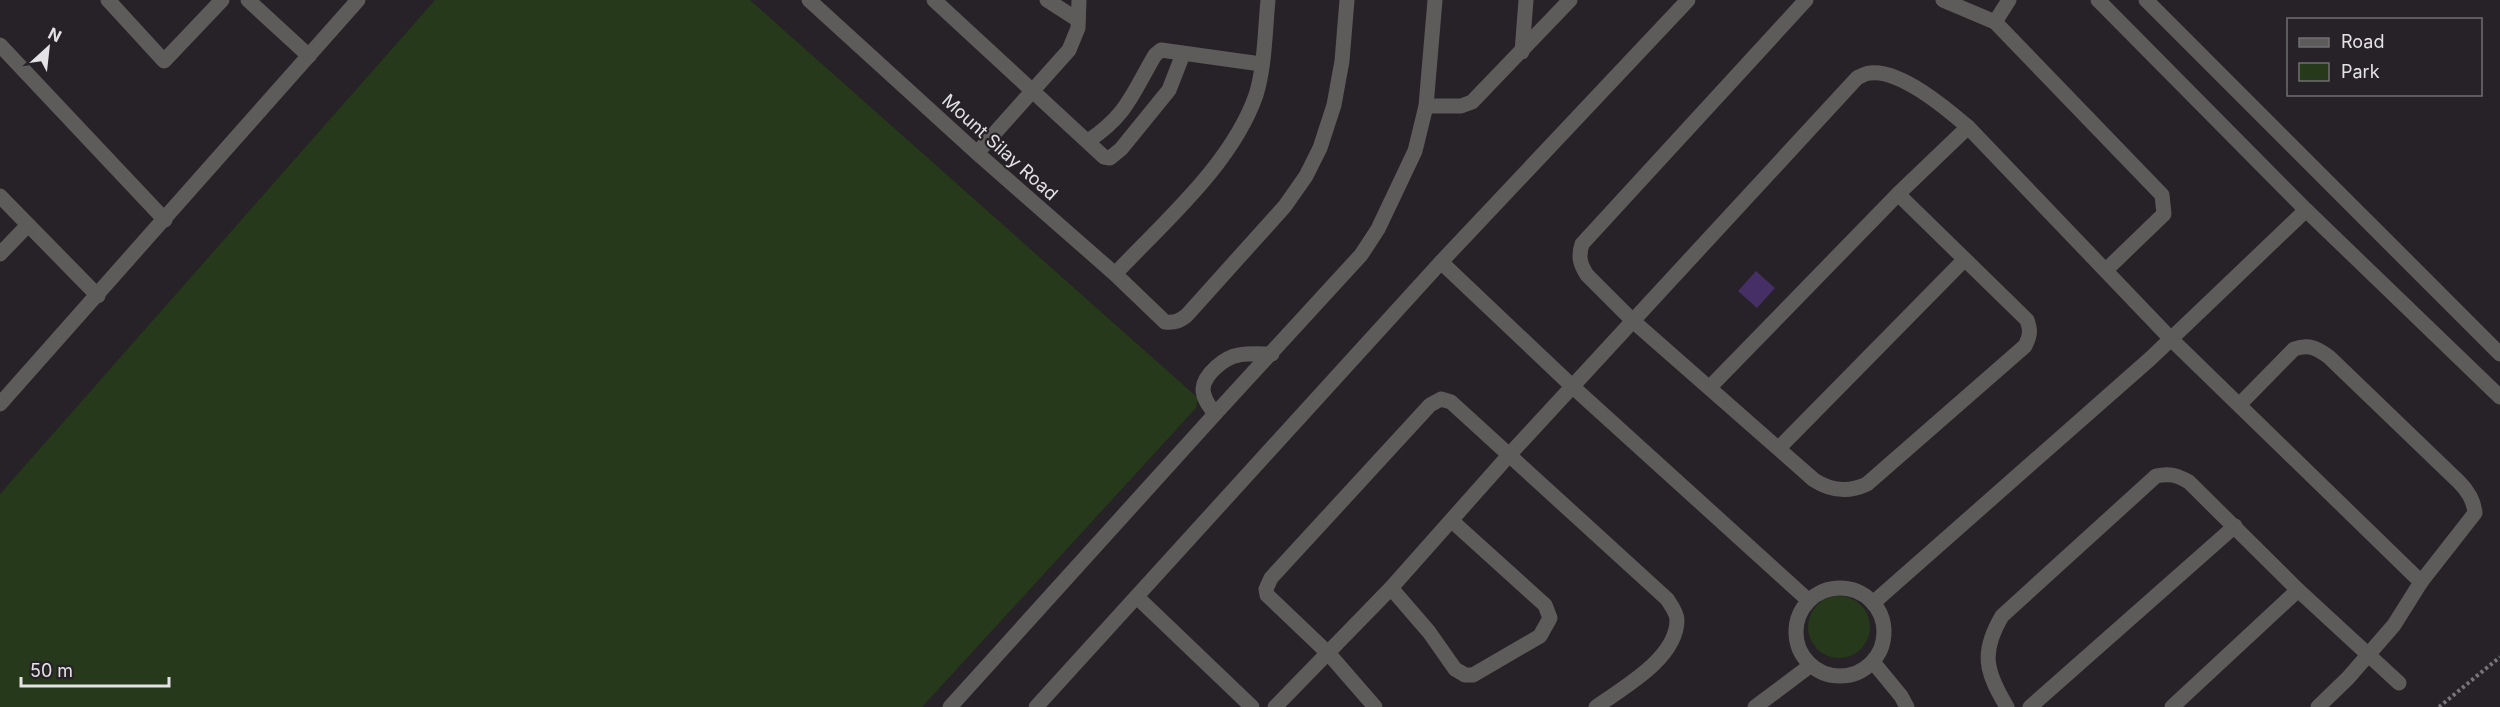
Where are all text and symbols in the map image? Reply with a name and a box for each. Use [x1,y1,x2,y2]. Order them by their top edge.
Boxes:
north arrow [18,18,78,78]
legend [2287,18,2482,96]
text: N [45,23,65,46]
text: Road [2341,31,2384,52]
text: Park [2341,61,2380,82]
street label: Mount Silay Road [938,90,1062,204]
scale bar [21,650,170,688]
text: 50 m [30,660,73,681]

